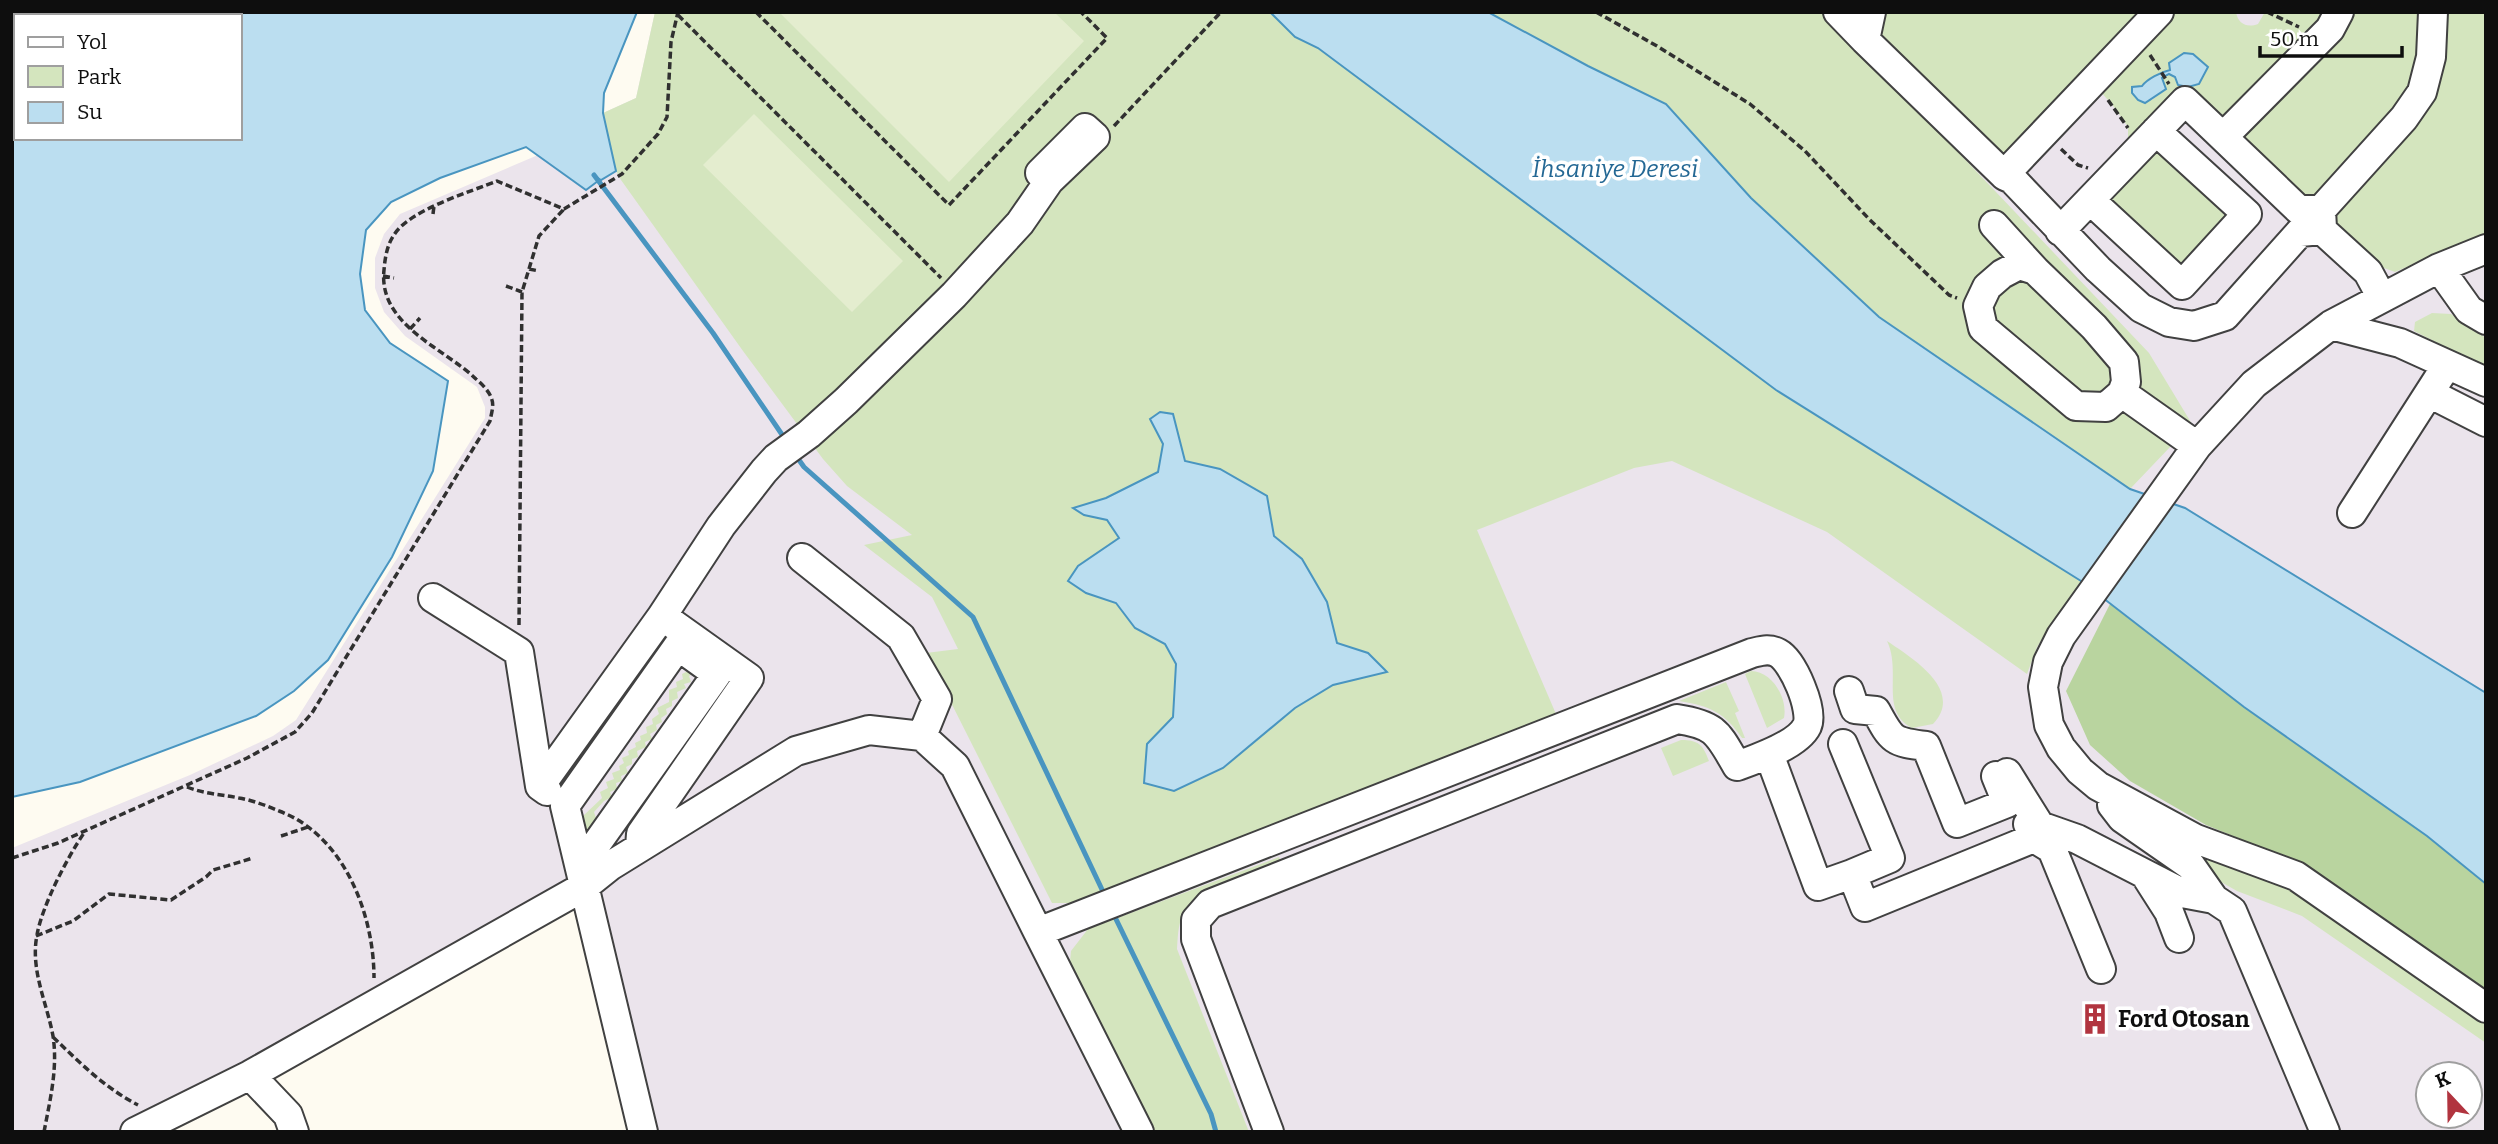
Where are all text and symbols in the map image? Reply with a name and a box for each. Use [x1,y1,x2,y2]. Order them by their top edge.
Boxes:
legend [14,14,242,140]
scale bar [2260,14,2402,58]
text: 50 m [2270,26,2319,52]
text: Yol [77,29,107,55]
text: Park [77,64,121,90]
text: Su [77,99,102,125]
water label: İhsaniye Deresi [1532,155,1698,183]
building icon: Ford Otosan [2078,1002,2112,1036]
place label: Ford Otosan [2118,1005,2250,1033]
north arrow [2414,1060,2484,1130]
text: K [2432,1066,2454,1093]

